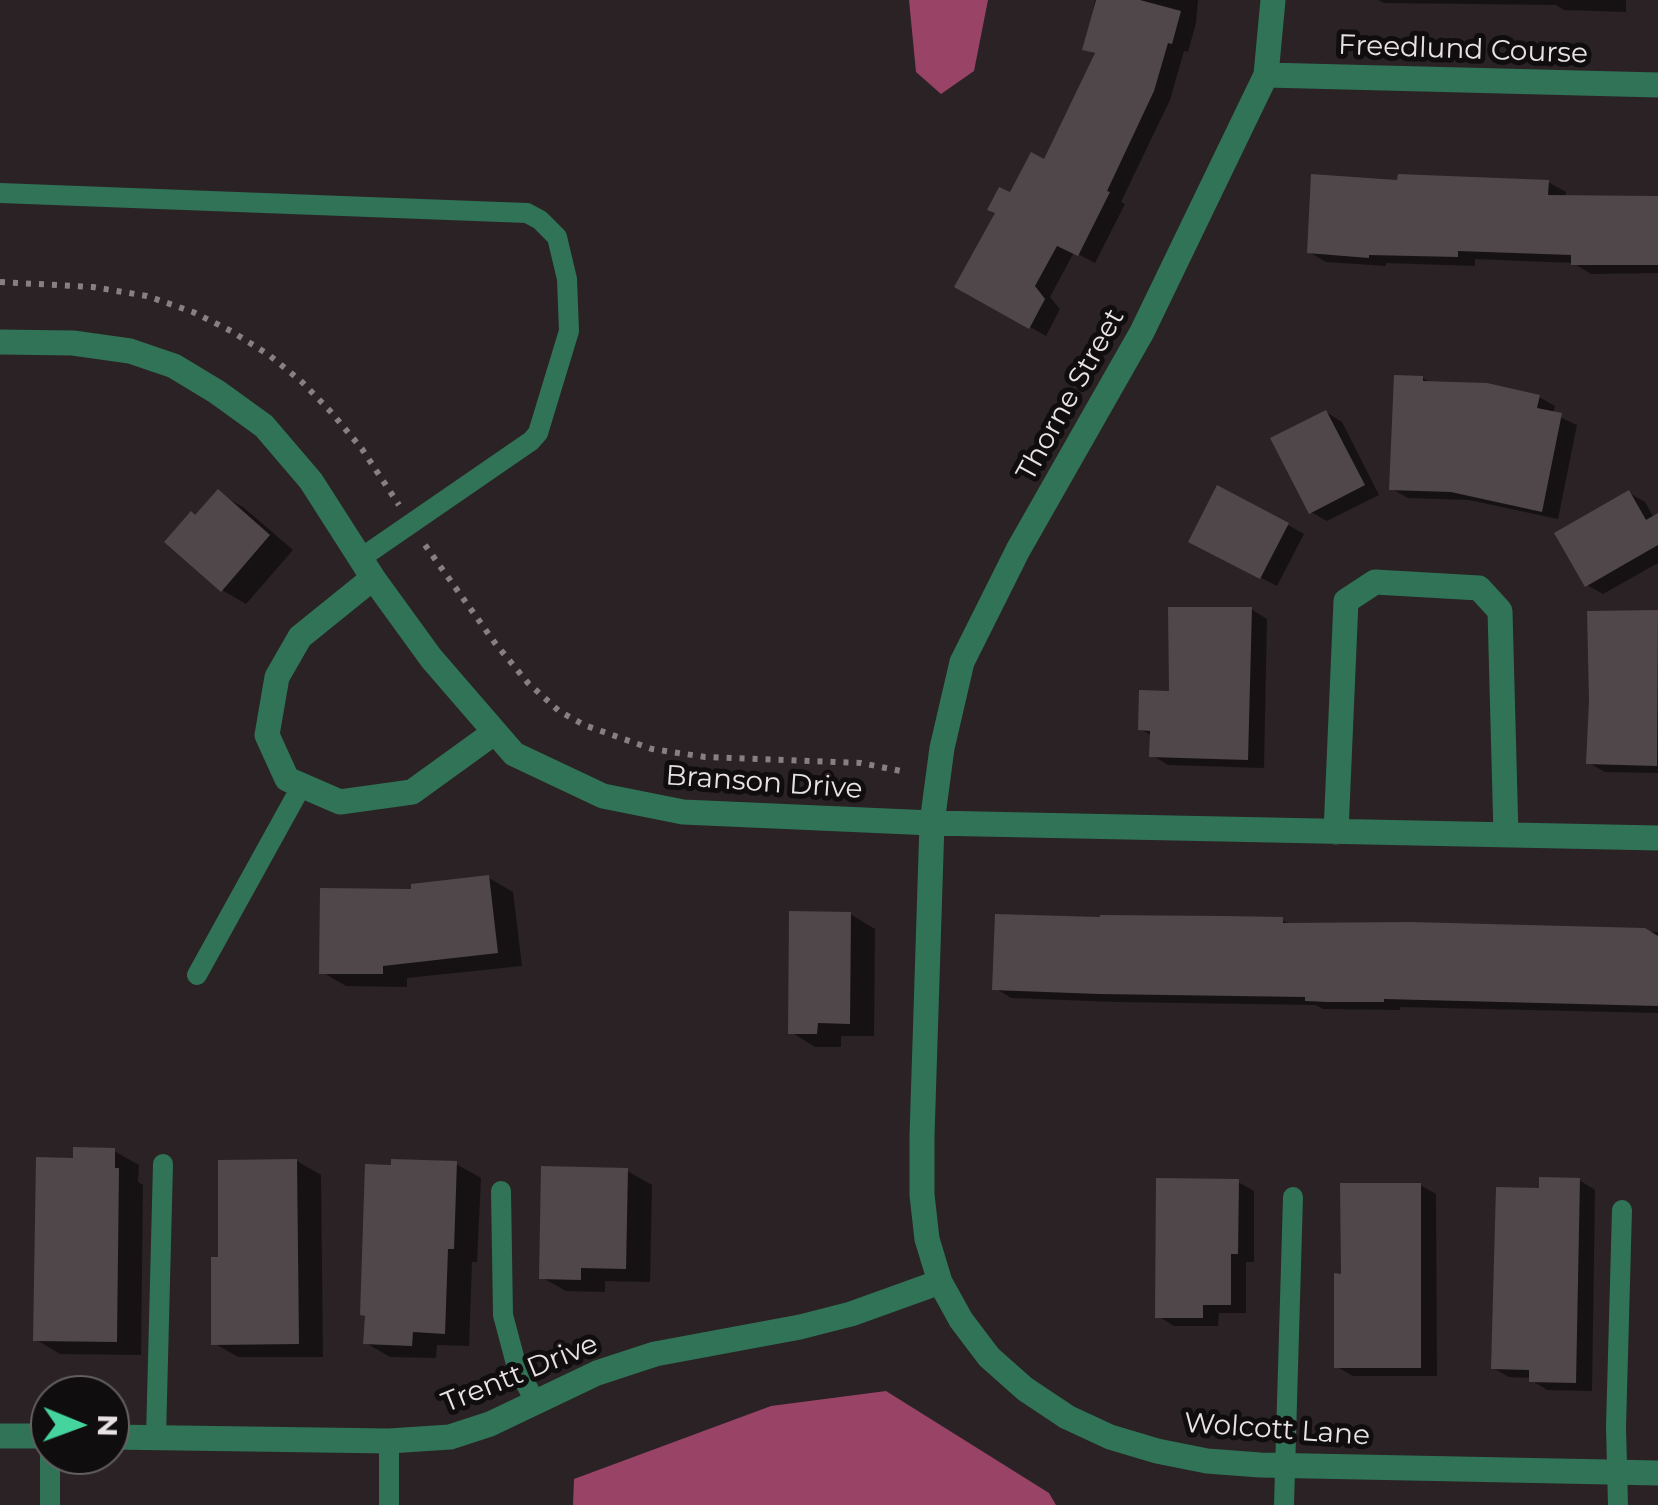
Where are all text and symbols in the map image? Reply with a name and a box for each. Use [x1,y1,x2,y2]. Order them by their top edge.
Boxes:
street label: Freedlund Course [1337,29,1589,71]
street label: Thorne Street [1010,303,1132,487]
street label: Branson Drive [664,759,864,807]
street label: Trentt Drive [437,1327,603,1421]
north arrow [30,1375,130,1475]
street label: Wolcott Lane [1183,1407,1371,1453]
text: N [91,1414,125,1437]

